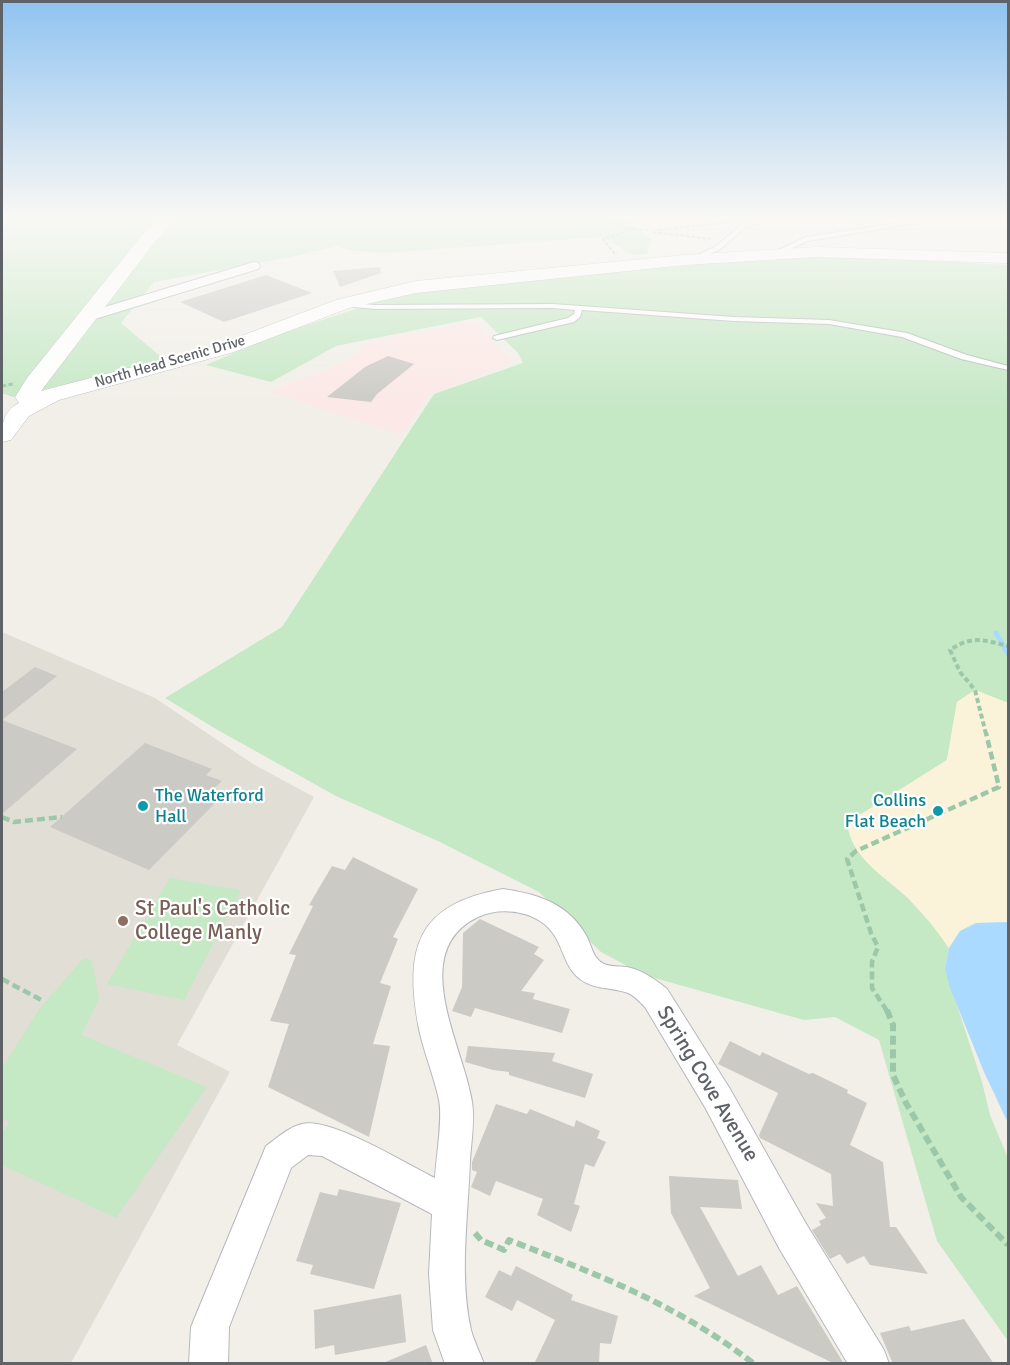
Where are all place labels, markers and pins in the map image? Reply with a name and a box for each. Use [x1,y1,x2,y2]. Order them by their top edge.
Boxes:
place label: The Waterford Hall [155,785,264,828]
place label: Collins Flat Beach [845,790,926,832]
marker: The Waterford Hall [136,799,150,813]
marker: Collins Flat Beach [931,804,945,818]
place label: St Paul's Catholic College Manly [135,896,290,946]
marker: St Paul's Catholic College Manly [116,914,130,928]

